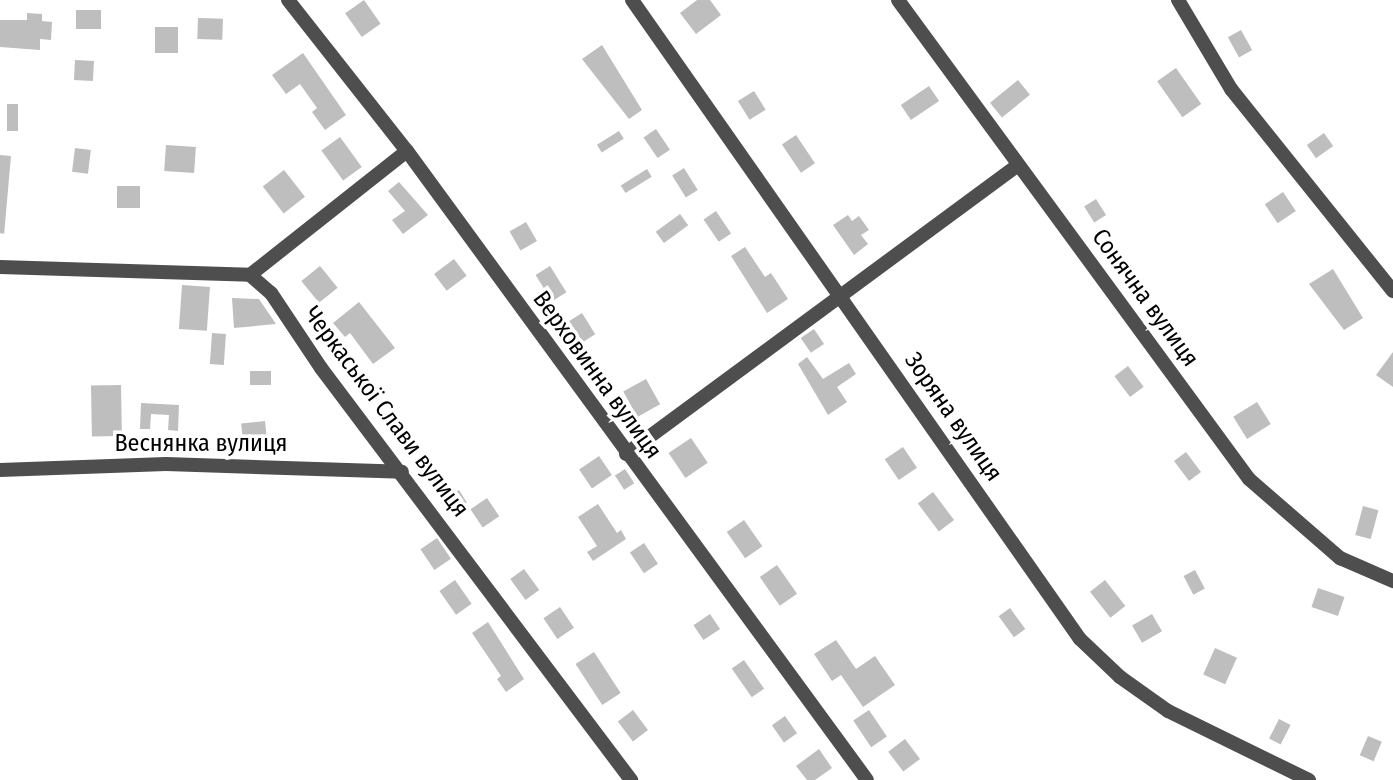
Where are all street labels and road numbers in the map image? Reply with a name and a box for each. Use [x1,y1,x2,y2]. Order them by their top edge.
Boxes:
street label: Сонячна вулиця [1085,224,1205,372]
street label: Верховинна вулиця [526,285,668,465]
street label: Черкаської Слави вулиця [297,301,475,523]
street label: Зоряна вулиця [898,347,1008,487]
street label: Веснянка вулиця [114,430,288,458]

